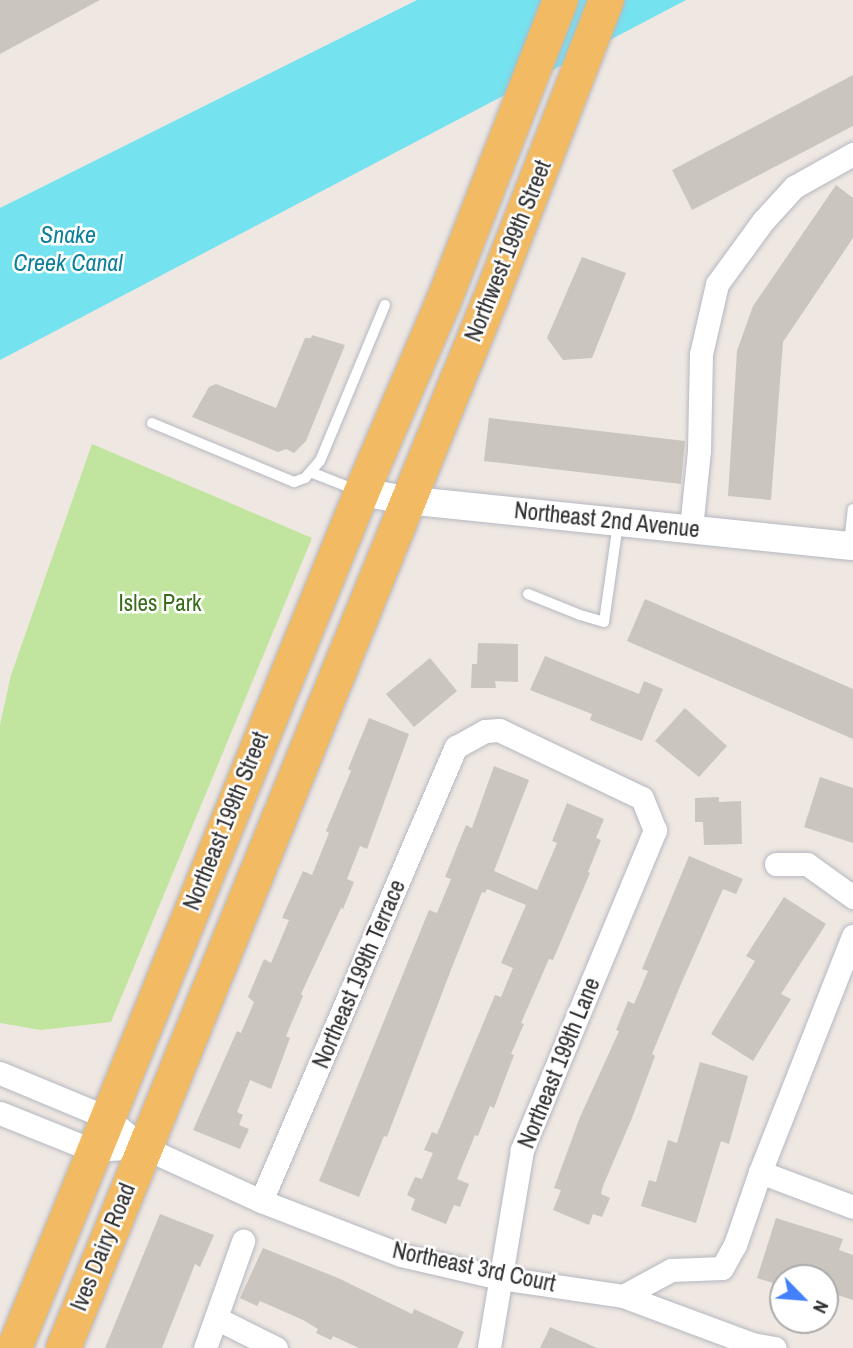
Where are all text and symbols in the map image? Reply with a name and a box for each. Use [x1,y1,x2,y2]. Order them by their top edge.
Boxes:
street label: Northwest 199th Street [459,156,557,346]
water label: Snake Creek Canal [13,221,123,277]
street label: Northeast 2nd Avenue [512,496,702,544]
park label: Isles Park [119,589,201,617]
street label: Northeast 199th Street [178,728,274,914]
street label: Northeast 199th Terrace [307,875,411,1073]
street label: Northeast 199th Lane [512,974,606,1152]
street label: Ives Dairy Road [65,1179,141,1315]
street label: Northeast 3rd Court [390,1236,558,1298]
north arrow [769,1264,839,1334]
text: N [807,1296,835,1318]

